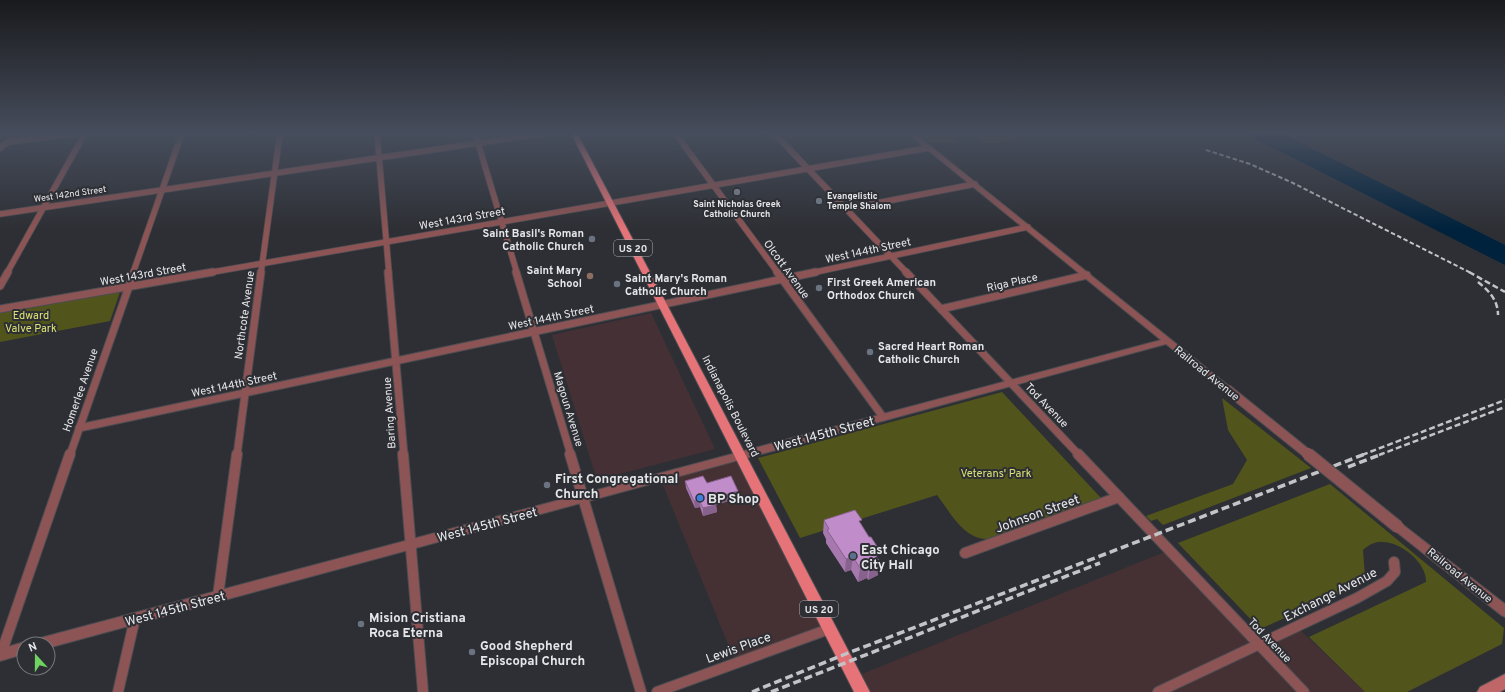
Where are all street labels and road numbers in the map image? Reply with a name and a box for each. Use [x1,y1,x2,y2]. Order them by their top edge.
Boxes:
street label: West 142nd Street [33,184,107,205]
street label: West 143rd Street [418,205,506,233]
street label: West 144th Street [824,235,912,267]
street label: Olcott Avenue [760,237,812,302]
road number: US 20 [614,240,652,256]
street label: West 143rd Street [99,261,187,289]
street label: Northcote Avenue [232,270,258,360]
street label: Riga Place [985,270,1039,296]
street label: West 144th Street [507,302,595,334]
street label: Railroad Avenue [1171,343,1242,404]
street label: Homerlee Avenue [60,347,102,434]
street label: Indianapolis Boulevard [698,353,762,460]
street label: West 144th Street [190,369,278,401]
street label: Magoun Avenue [550,370,586,449]
street label: Baring Avenue [381,377,399,449]
street label: Tod Avenue [1022,380,1071,431]
street label: West 145th Street [773,414,876,456]
street label: Johnson Street [993,492,1082,538]
street label: West 145th Street [436,505,539,547]
street label: Railroad Avenue [1424,545,1495,606]
street label: Exchange Avenue [1281,565,1380,626]
street label: West 145th Street [124,589,227,631]
road number: US 20 [800,601,838,617]
street label: Tod Avenue [1245,615,1294,666]
street label: Lewis Place [704,630,773,668]

